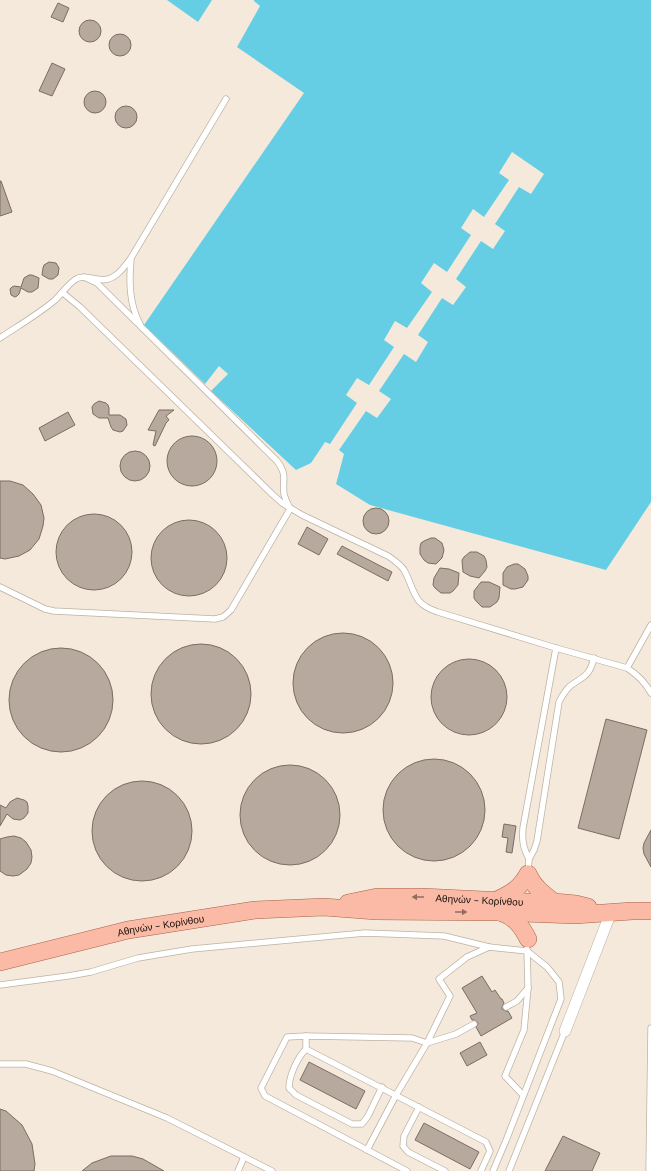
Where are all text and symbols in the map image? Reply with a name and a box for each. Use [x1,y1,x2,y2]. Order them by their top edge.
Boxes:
street label: Αθηνών - Κορίνθου [435,892,524,909]
one-way arrow [411,894,424,900]
one-way arrow [455,909,468,915]
street label: Αθηνών - Κορίνθου [116,912,205,939]

